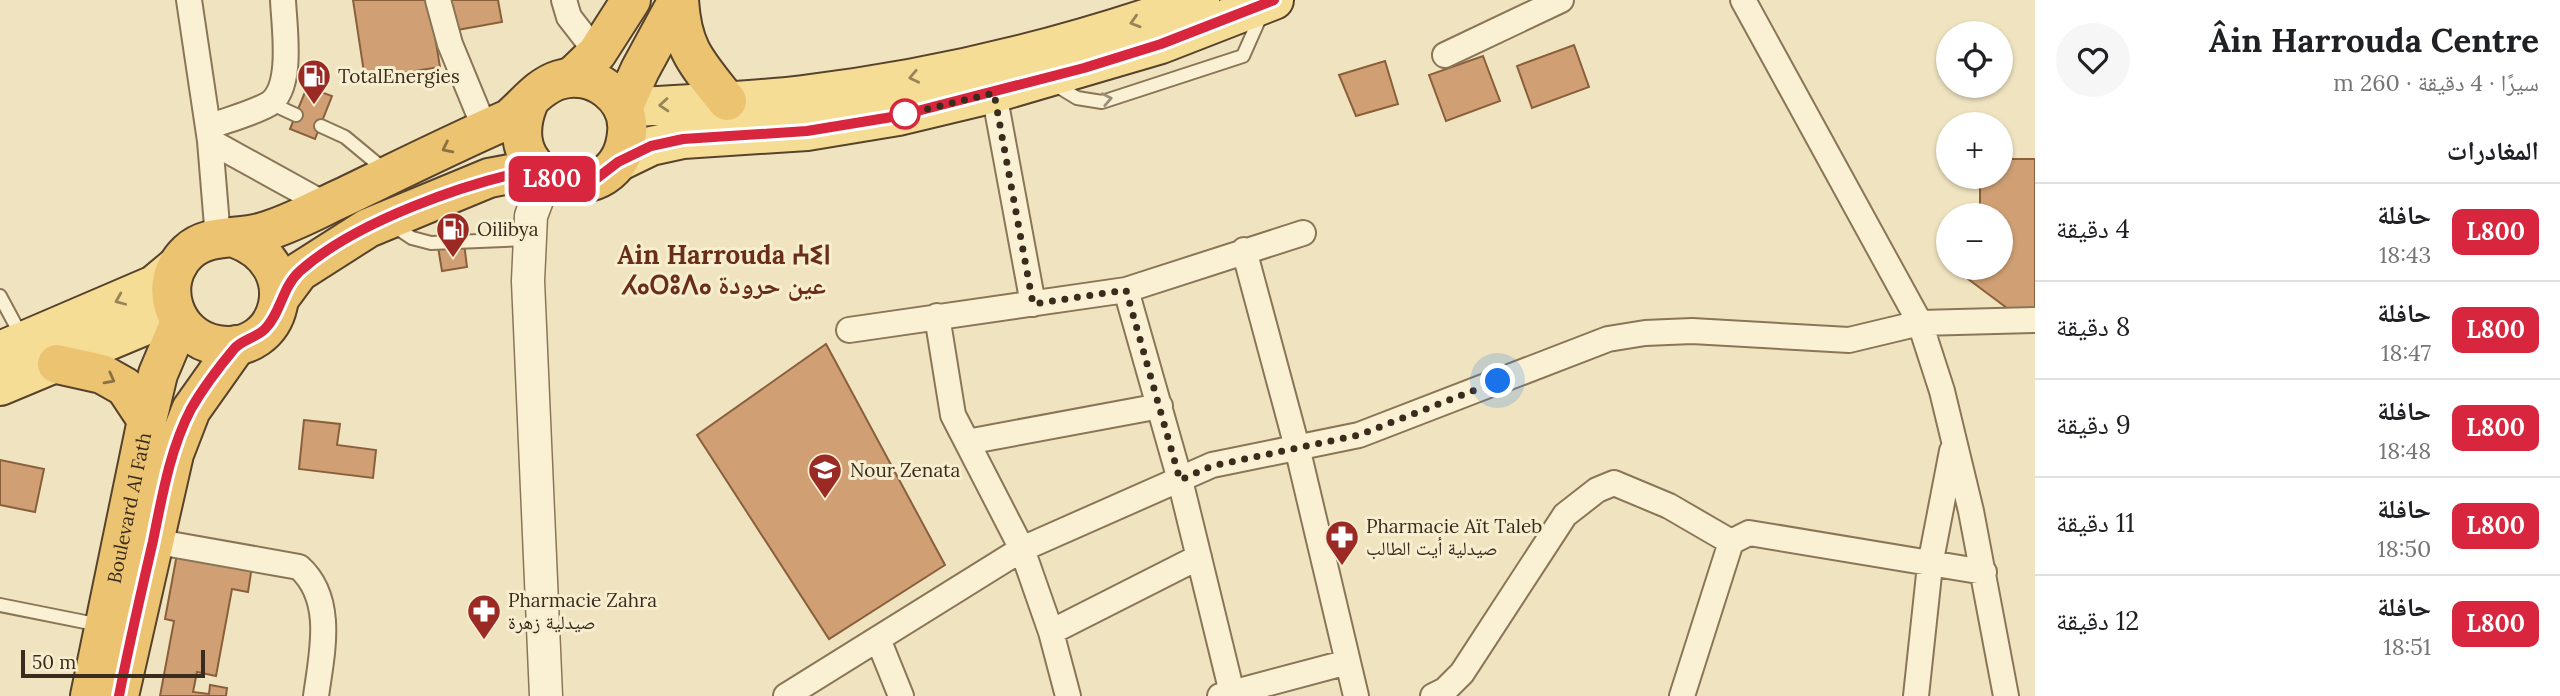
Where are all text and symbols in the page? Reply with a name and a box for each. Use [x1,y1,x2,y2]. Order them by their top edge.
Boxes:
one-way arrow [1129,14,1141,29]
text: Âin Harrouda Centre [2209,19,2539,61]
map controls [1936,21,2013,280]
button: locate [1936,21,2013,98]
button: heart [2056,23,2130,97]
fuel station icon: TotalEnergies [295,57,333,106]
place label: TotalEnergies [338,64,460,88]
one-way arrow [908,68,920,83]
text: سيرًا · 4 دقيقة · 260 m [2333,68,2539,97]
one-way arrow [1101,92,1112,107]
one-way arrow [658,97,669,112]
unlabelled marker [890,99,920,129]
button: + [1936,112,2013,189]
text: المغادرات [2447,134,2539,167]
one-way arrow [442,139,454,153]
line badge: L800 [503,156,601,202]
text: L800 [523,163,581,194]
text: حافلة [2377,198,2431,231]
button: − [1936,203,2013,280]
fuel station icon: Oilibya [434,210,472,259]
text: 4 دقيقة [2056,212,2130,245]
text: L800 [2466,216,2525,247]
place label: Oilibya [477,217,539,241]
district label: Ain Harrouda ⵄⵉⵏ ⵃⴰⵔⵓⴷⴰ عين حرودة [617,238,831,301]
text: 18:43 [2379,240,2431,269]
one-way arrow [114,291,126,305]
text: حافلة [2377,296,2431,329]
text: 8 دقيقة [2056,310,2130,343]
text: L800 [2466,314,2525,345]
text: 18:47 [2381,338,2431,367]
your location [1480,363,1515,398]
one-way arrow [103,371,116,384]
text: حافلة [2377,394,2431,427]
text: 9 دقيقة [2056,408,2131,441]
text: L800 [2466,412,2525,443]
street label: Boulevard Al Fath [102,430,156,586]
text: 18:48 [2379,436,2431,465]
school or university icon: Nour Zenata [806,451,844,500]
place label: Nour Zenata [850,458,960,482]
text: حافلة [2377,492,2431,525]
text: 11 دقيقة [2056,506,2135,539]
text: L800 [2466,510,2525,541]
place label: Pharmacie Aït Taleb صيدلية أيت الطالب [1366,514,1542,560]
pharmacy icon: Pharmacie Aït Taleb صيدلية أيت الطالب [1323,518,1361,567]
text: 18:50 [2377,534,2431,563]
place label: Pharmacie Zahra صيدلية زهرة [508,588,657,634]
text: حافلة [2377,590,2431,623]
pharmacy icon: Pharmacie Zahra صيدلية زهرة [465,592,503,641]
text: 12 دقيقة [2056,604,2139,637]
text: L800 [2466,608,2525,639]
text: 18:51 [2383,632,2431,661]
scale bar [21,647,205,679]
text: 50 m [32,650,76,674]

